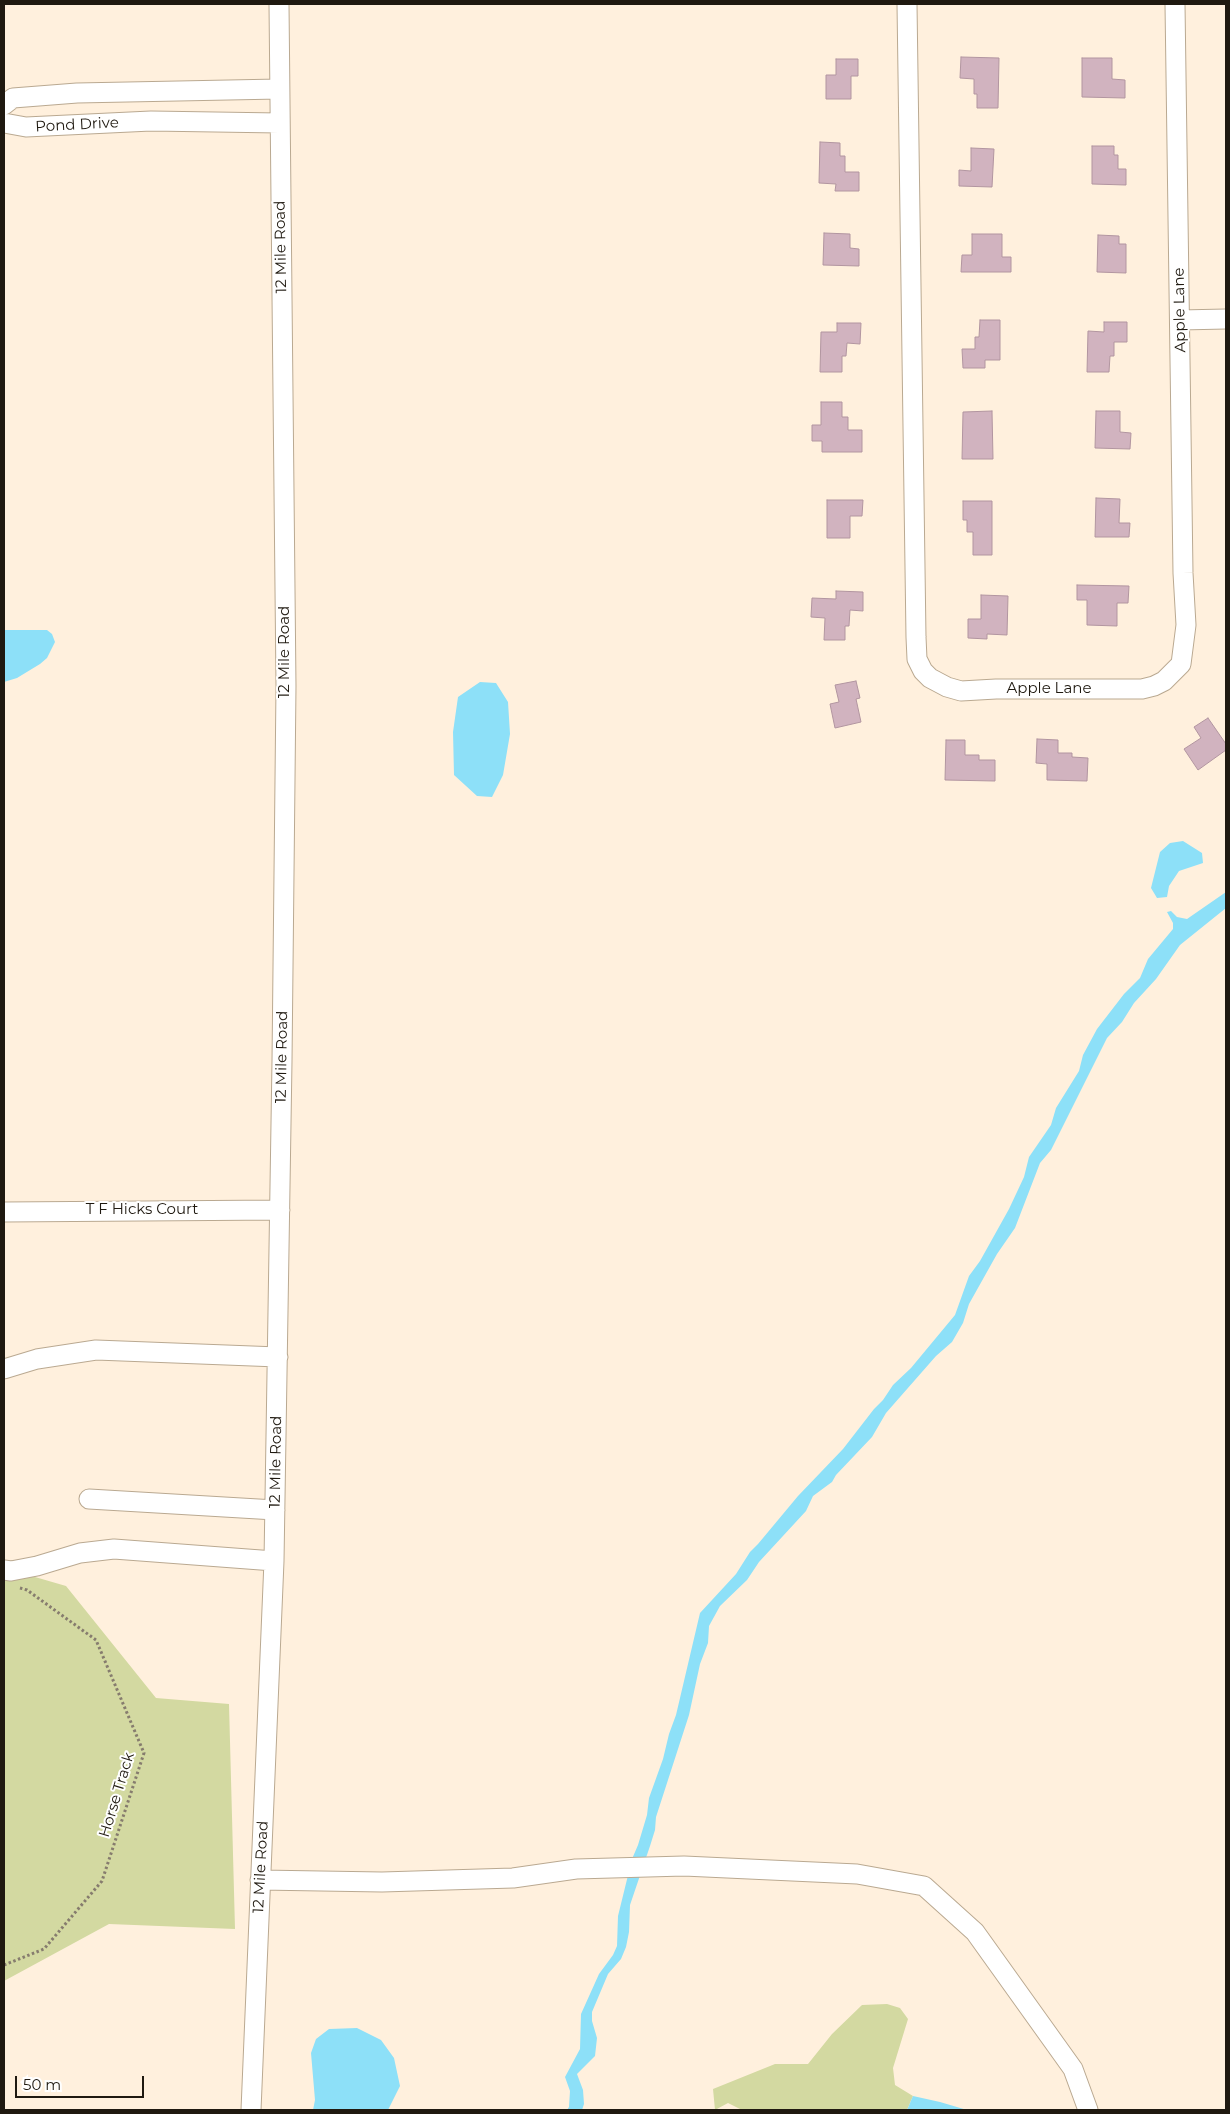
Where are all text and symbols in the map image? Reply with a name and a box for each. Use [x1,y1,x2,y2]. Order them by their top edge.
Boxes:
street label: Pond Drive [35,114,119,136]
street label: 12 Mile Road [271,201,291,293]
street label: Apple Lane [1170,267,1190,353]
street label: 12 Mile Road [276,606,294,698]
street label: Apple Lane [1006,680,1092,698]
street label: 12 Mile Road [272,1011,292,1103]
street label: T F Hicks Court [86,1201,198,1219]
street label: 12 Mile Road [266,1416,286,1508]
street label: Horse Track [96,1750,138,1840]
street label: 12 Mile Road [250,1820,272,1914]
scale bar [18,2066,146,2098]
text: 50 m [23,2075,61,2094]

